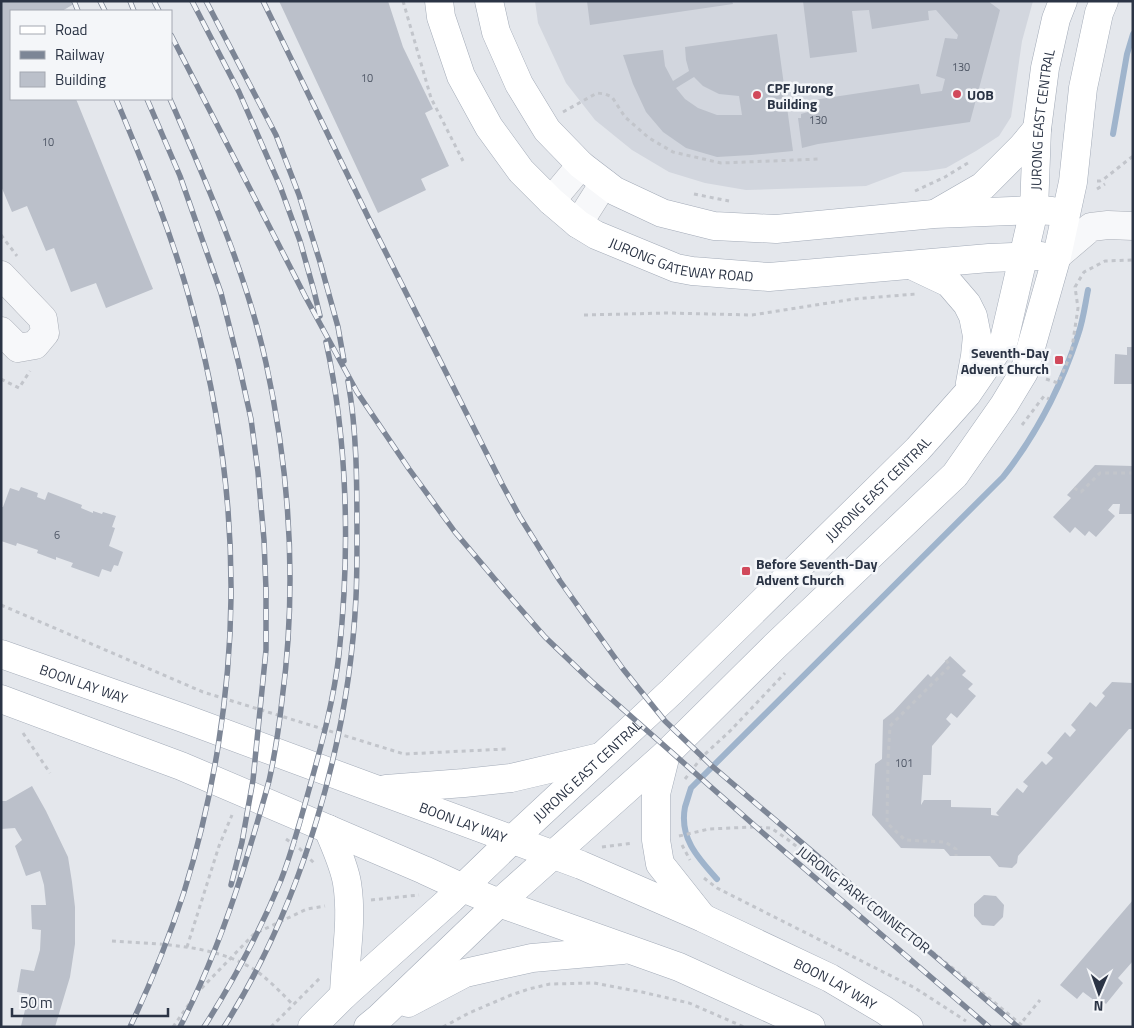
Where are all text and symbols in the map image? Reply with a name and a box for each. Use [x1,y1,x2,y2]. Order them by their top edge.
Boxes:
legend [10,10,172,100]
text: Road [55,18,87,41]
text: Railway [55,43,105,66]
street label: JURONG EAST CENTRAL [1024,47,1060,191]
house number: 130 [952,59,970,75]
text: Building [55,68,106,91]
house number: 10 [361,70,373,86]
place label: CPF Jurong Building [767,77,834,114]
place label: UOB [967,84,994,105]
marker: UOB [951,88,963,100]
marker: CPF Jurong Building [751,89,763,101]
house number: 130 [809,112,827,128]
house number: 10 [42,134,54,150]
street label: JURONG GATEWAY ROAD [606,231,754,286]
place label: Seventh-Day Advent Church [961,342,1049,379]
marker: Seventh-Day Advent Church [1053,354,1065,366]
street label: JURONG EAST CENTRAL [820,431,936,546]
house number: 6 [54,527,60,543]
place label: Before Seventh-Day Advent Church [756,553,877,590]
marker: Before Seventh-Day Advent Church [740,565,752,577]
street label: BOON LAY WAY [37,658,131,709]
street label: JURONG EAST CENTRAL [528,714,646,826]
house number: 101 [895,755,913,771]
street label: BOON LAY WAY [417,796,511,848]
street label: JURONG PARK CONNECTOR [793,840,935,958]
street label: BOON LAY WAY [791,952,882,1014]
north arrow [1074,968,1124,1018]
scale bar [12,986,169,1018]
text: 50 m [20,991,53,1014]
text: N [1093,996,1104,1017]

